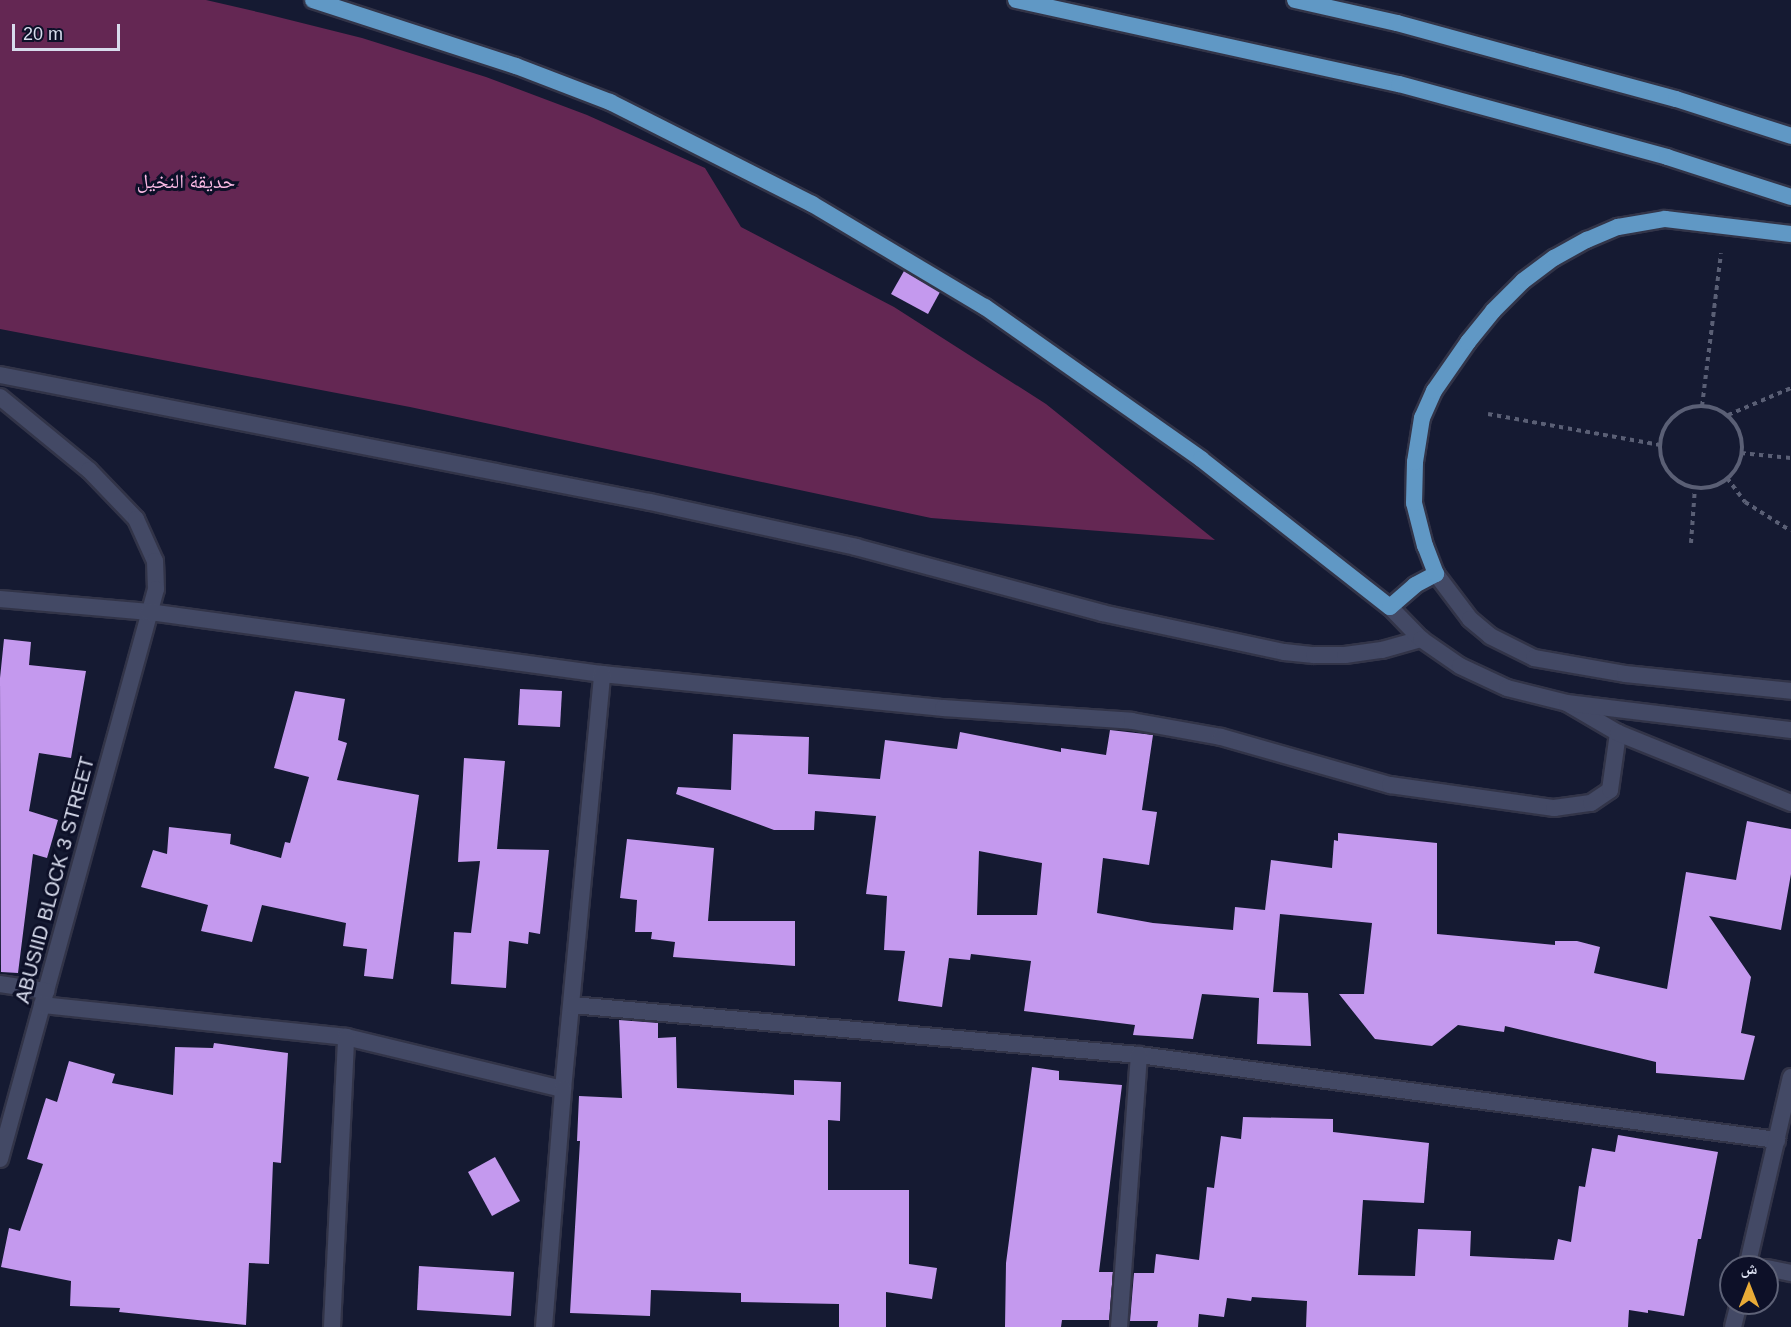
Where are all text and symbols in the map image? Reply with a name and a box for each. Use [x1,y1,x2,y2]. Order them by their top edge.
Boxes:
scale bar [15,12,123,50]
text: 20 m [23,24,63,44]
park label: حديقة النخيل [137,169,235,193]
street label: ABUSIID BLOCK 3 STREET [10,754,100,1006]
north arrow [1719,1255,1779,1315]
text: ش [1741,1260,1757,1277]

